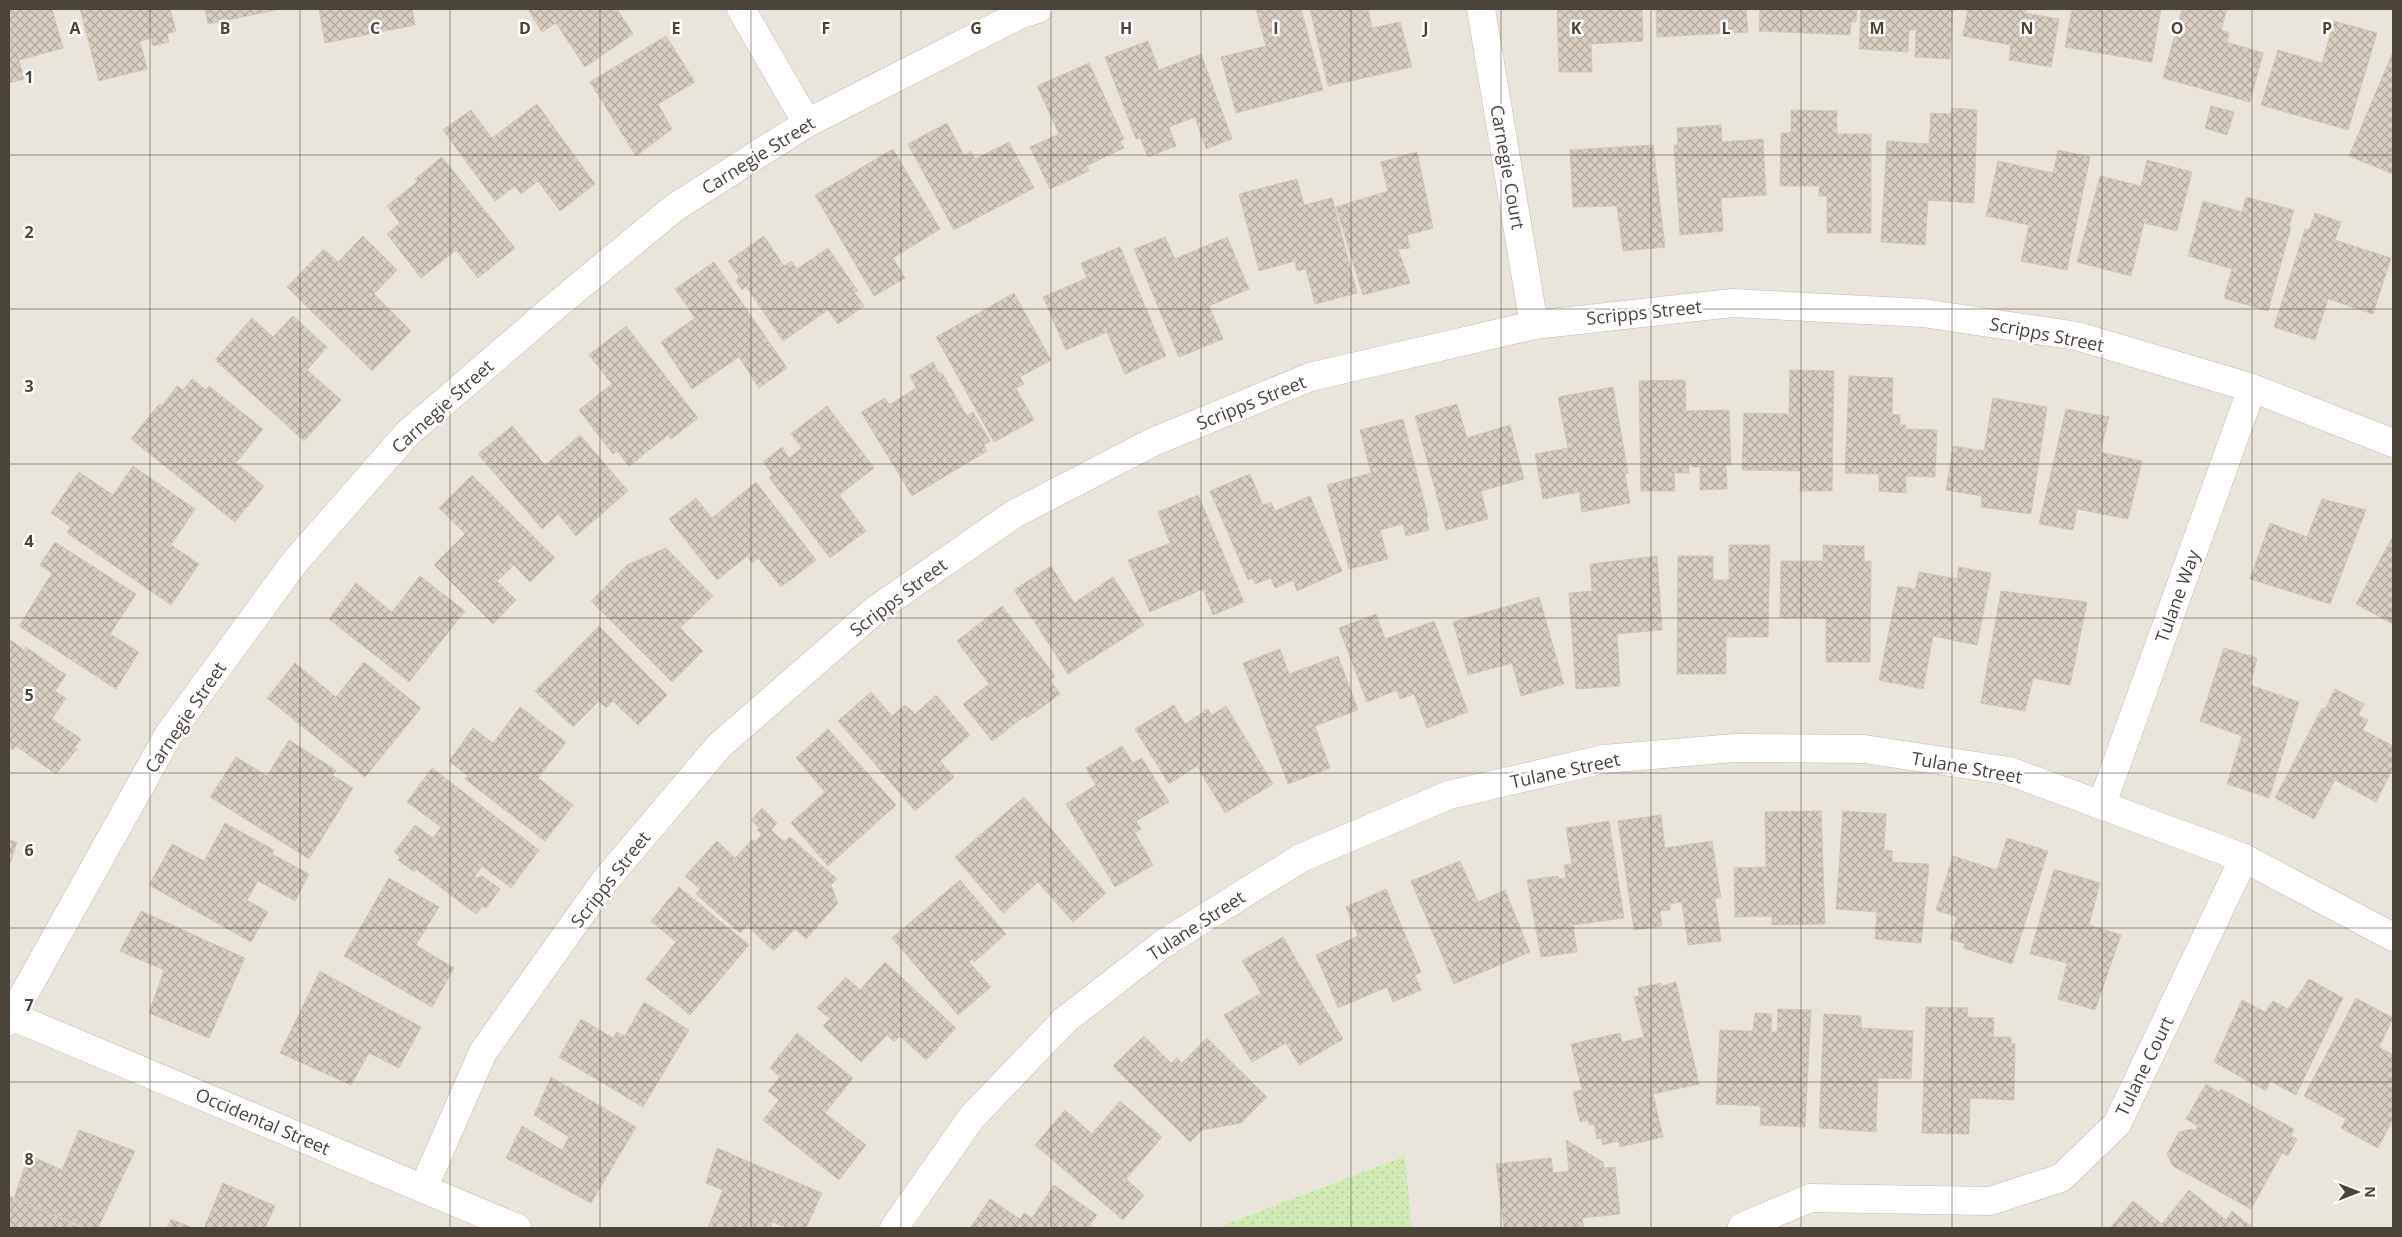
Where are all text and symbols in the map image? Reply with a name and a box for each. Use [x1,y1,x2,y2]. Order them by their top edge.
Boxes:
text: A [69,17,81,39]
text: B [220,17,230,39]
text: C [370,17,380,39]
text: D [519,17,531,39]
text: E [672,17,681,39]
text: F [822,17,830,39]
text: G [970,17,982,39]
text: H [1120,17,1132,39]
text: I [1273,17,1279,39]
text: J [1421,17,1429,39]
text: K [1571,17,1582,39]
text: L [1721,17,1731,39]
text: M [1869,17,1885,39]
text: N [2020,17,2034,39]
text: O [2171,17,2183,39]
text: P [2322,17,2332,39]
text: 1 [24,66,34,88]
street label: Carnegie Court [1485,103,1531,231]
street label: Carnegie Street [697,111,819,199]
text: 2 [24,221,34,243]
street label: Scripps Street [1585,294,1703,330]
street label: Scripps Street [1988,311,2106,357]
street label: Carnegie Street [386,354,498,458]
street label: Scripps Street [1193,369,1309,435]
text: 3 [24,375,34,397]
text: 4 [24,530,34,552]
street label: Tulane Way [2149,545,2205,646]
street label: Scripps Street [844,553,952,641]
street label: Carnegie Street [139,657,231,777]
text: 5 [24,684,34,706]
street label: Tulane Street [1910,745,2024,789]
street label: Tulane Street [1508,747,1622,793]
street label: Scripps Street [565,826,655,932]
text: 6 [24,839,34,861]
street label: Tulane Street [1143,885,1249,965]
text: 7 [24,994,34,1016]
street label: Tulane Court [2109,1012,2179,1120]
street label: Occidental Street [192,1082,334,1160]
text: 8 [24,1148,34,1170]
north arrow [2332,1167,2382,1217]
text: N [2361,1186,2380,1198]

